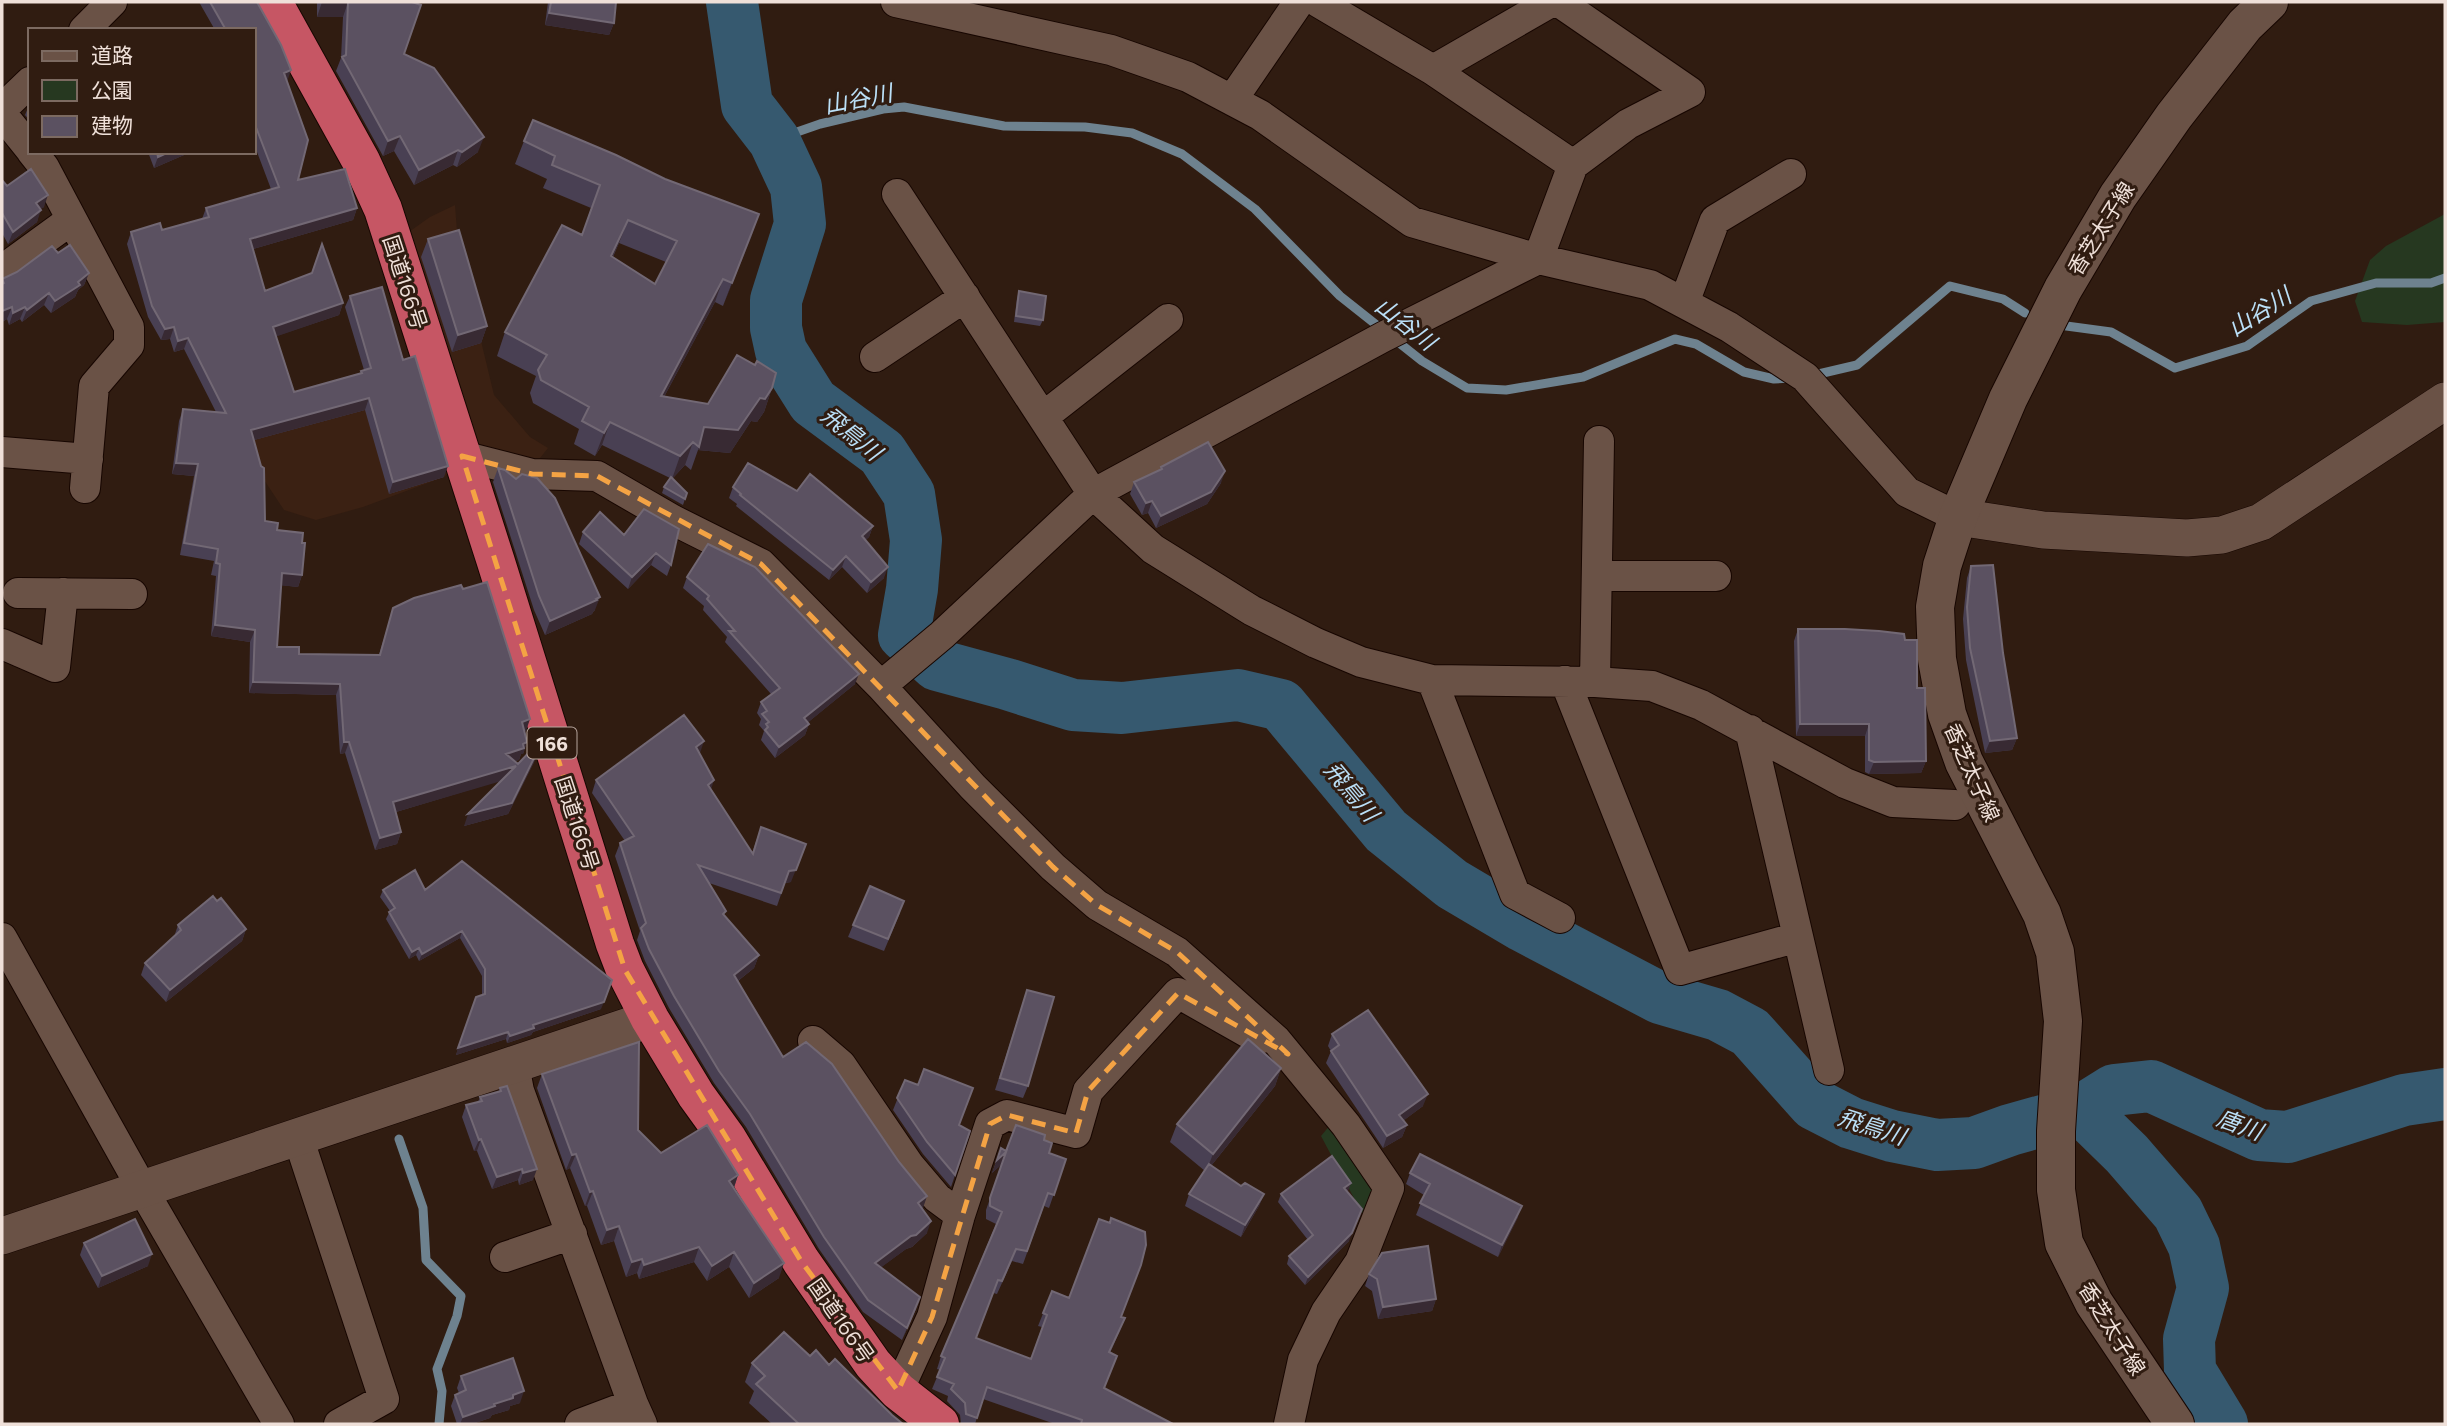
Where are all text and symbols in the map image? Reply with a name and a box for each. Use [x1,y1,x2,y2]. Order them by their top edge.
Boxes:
legend [28,28,256,154]
text: 道路 [91,42,133,67]
text: 公園 [91,77,133,102]
water label: 山谷川 [821,77,897,118]
text: 建物 [91,112,133,137]
street label: 香芝太子線 [2062,177,2138,279]
street label: 国道166号 [379,232,433,332]
water label: 山谷川 [2222,279,2298,341]
water label: 山谷川 [1370,291,1444,357]
water label: 飛鳥川 [816,400,890,467]
street label: 香芝太子線 [1940,719,2006,825]
road number: 166 [528,728,576,758]
water label: 飛鳥川 [1319,756,1387,829]
street label: 国道166号 [551,773,605,873]
water label: 飛鳥川 [1835,1102,1912,1151]
water label: 唐川 [2214,1103,2269,1146]
street label: 国道166号 [804,1273,880,1367]
street label: 香芝太子線 [2075,1277,2151,1379]

